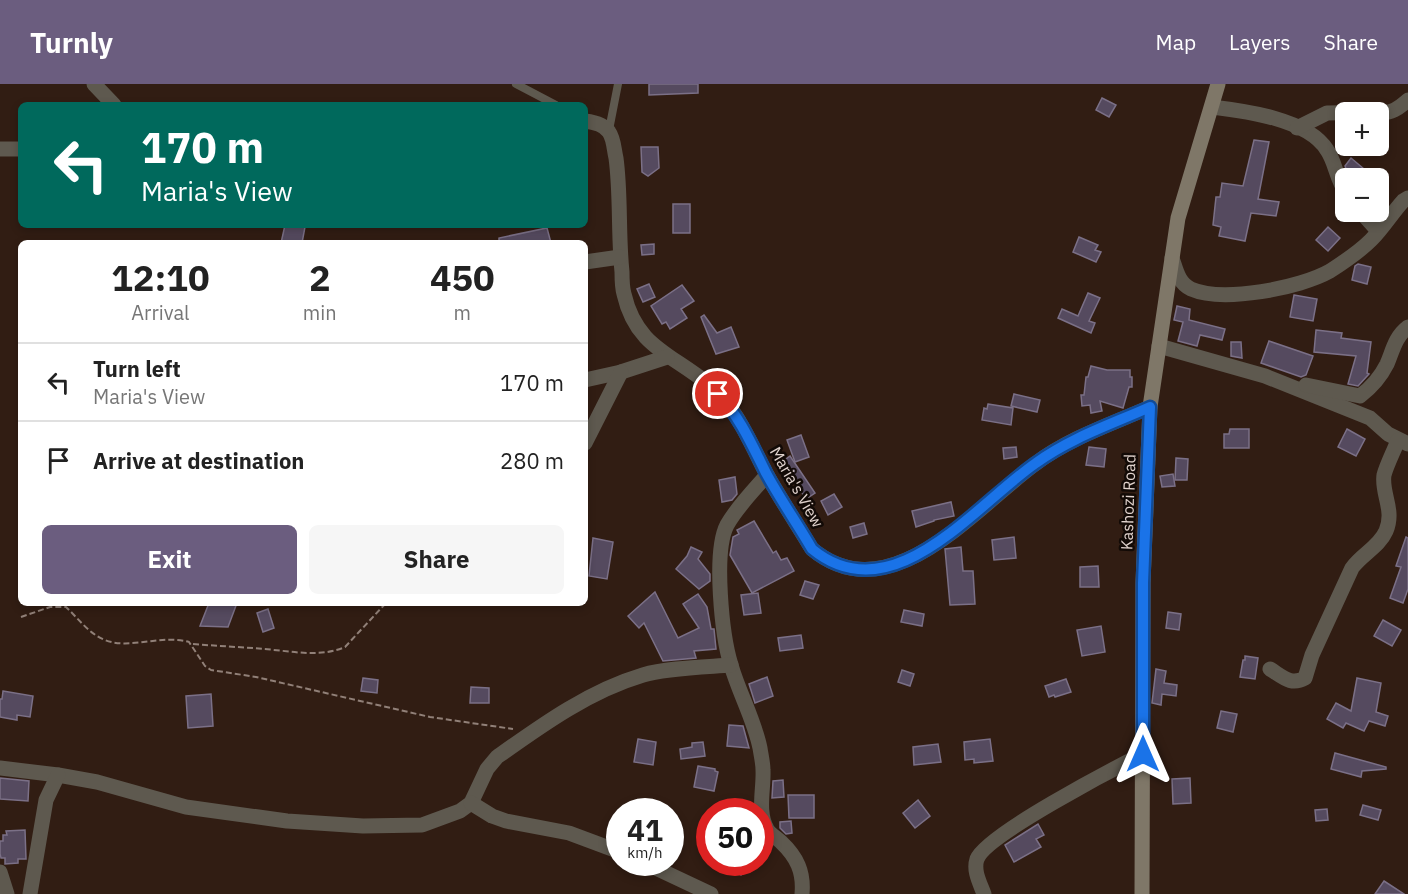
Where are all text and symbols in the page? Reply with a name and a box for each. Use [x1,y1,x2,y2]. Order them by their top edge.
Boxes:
text: Turnly [30,24,113,61]
text: Map [1156,28,1196,56]
text: Layers [1229,28,1291,56]
text: Share [1324,28,1378,56]
map controls [1335,102,1389,222]
button: + [1335,102,1389,156]
text: 170 m [141,120,264,175]
icon: left [42,126,120,204]
button: − [1335,168,1389,222]
text: Maria's View [141,173,293,208]
text: 12:10 [111,254,210,301]
text: 2 [309,254,331,301]
text: 450 [430,254,495,301]
text: Arrival [131,299,190,326]
text: min [303,299,337,326]
text: m [454,299,471,326]
text: Turn left [93,354,181,383]
icon: left [42,366,75,399]
text: 170 m [500,368,564,397]
pin [692,368,743,419]
icon: arrive [701,377,734,410]
text: Maria's View [93,383,205,410]
street label: Maria's View [766,443,828,531]
icon: arrive [42,444,75,477]
text: Arrive at destination [93,446,304,475]
text: 280 m [500,446,564,475]
street label: Kashozi Road [1116,454,1140,550]
button: Exit [42,525,297,594]
button: Share [309,525,564,594]
position arrow [1111,722,1175,786]
speed limit sign: 50 [696,798,774,876]
text: 41 [627,810,663,849]
text: km/h [627,843,663,862]

